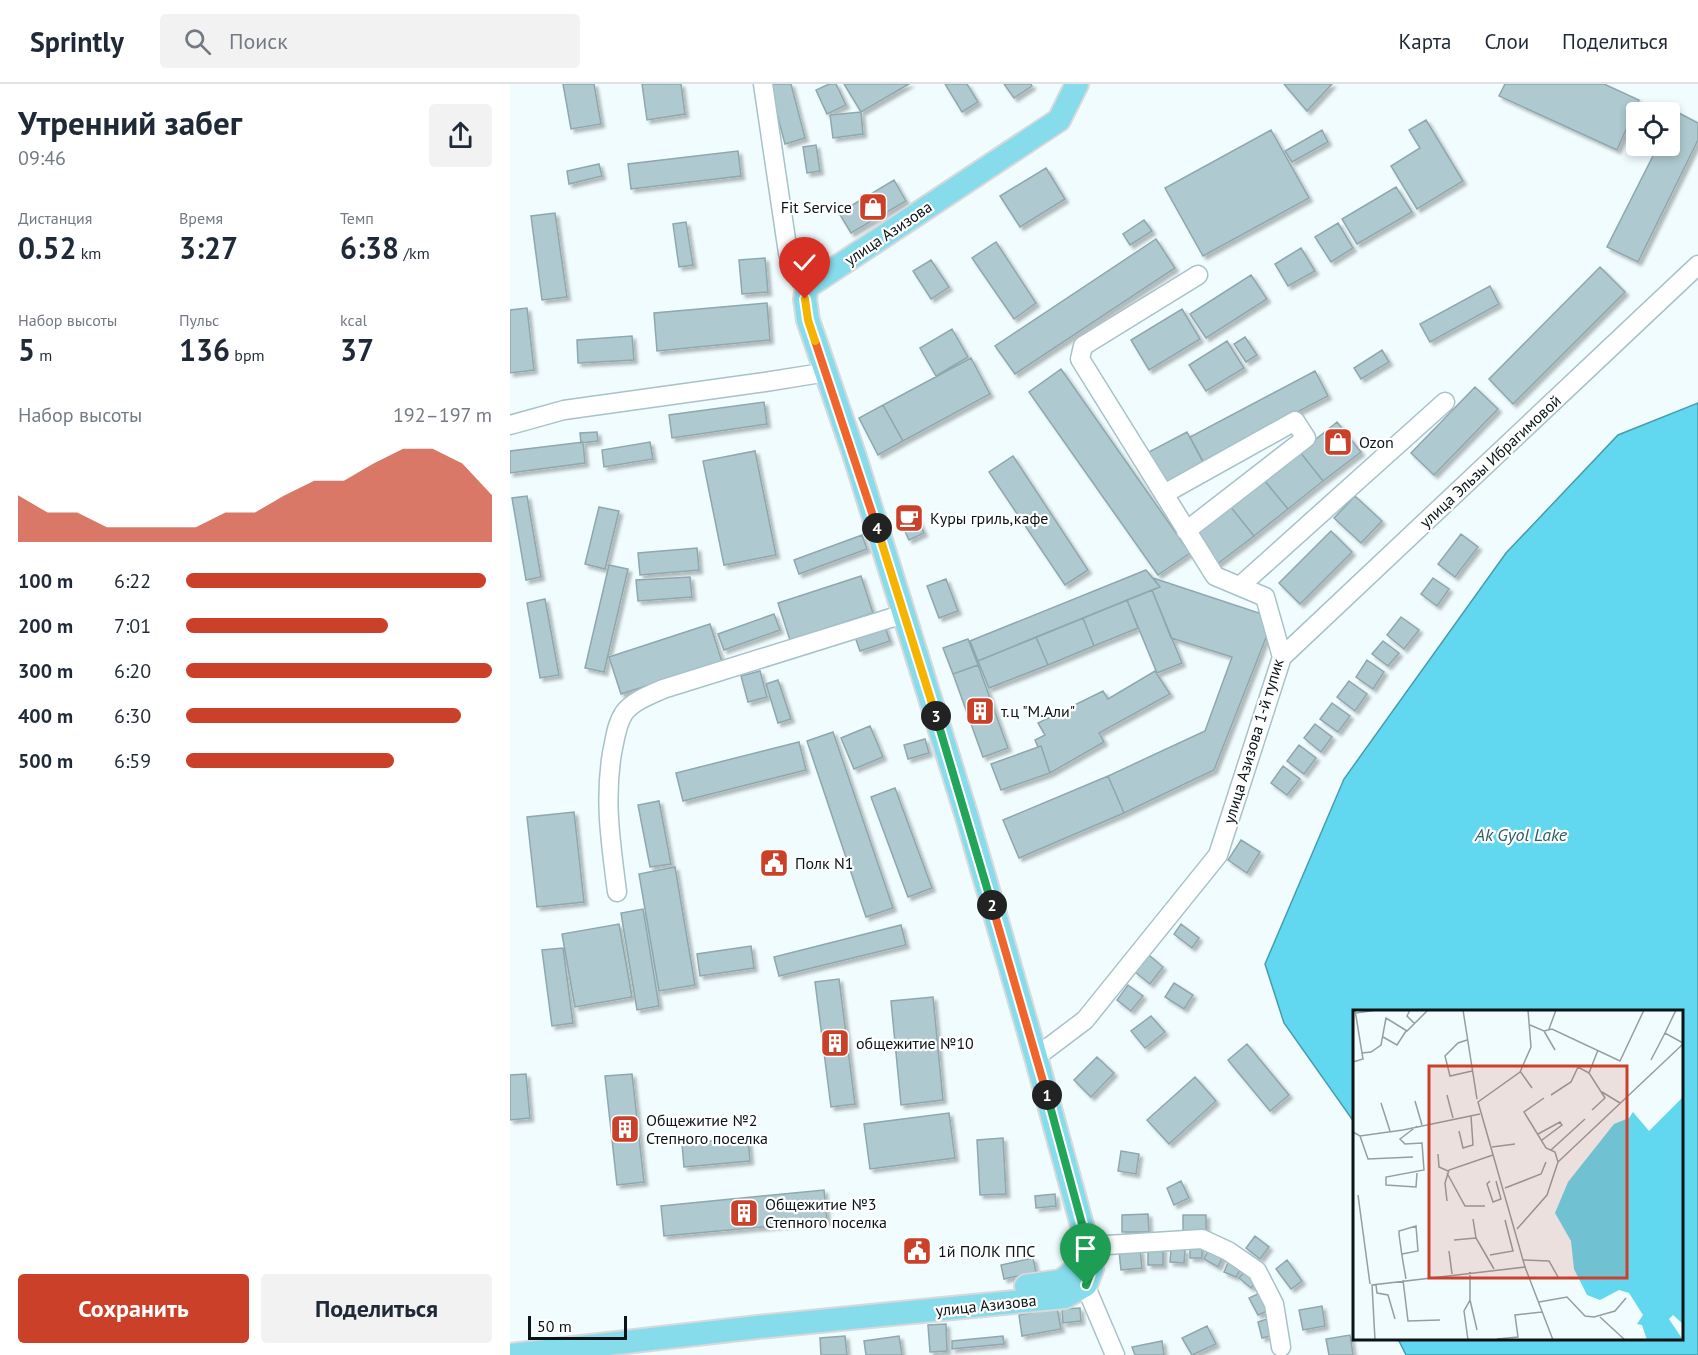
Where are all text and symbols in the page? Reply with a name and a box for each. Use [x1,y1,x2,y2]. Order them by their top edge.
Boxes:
search box [160,14,580,68]
text: Sprintly [30,23,124,60]
icon: search [181,25,214,58]
text: Поиск [229,27,288,55]
text: Карта [1398,28,1451,55]
text: Слои [1484,28,1529,55]
text: Поделиться [1562,28,1668,55]
text: Утренний забег [18,101,242,144]
map controls [1626,102,1680,156]
button: locate [1626,102,1680,156]
button: share [429,104,492,167]
text: 09:46 [18,145,66,171]
shop icon: Fit Service [857,191,889,223]
street label: улица Азизова [840,196,936,270]
place label: Fit Service [781,197,852,217]
text: Дистанция [18,208,92,228]
text: Время [179,208,223,228]
text: Темп [340,208,374,228]
text: 0.52 [18,228,76,267]
text: 3:27 [179,228,238,267]
text: 6:38 [340,228,399,267]
pin [779,237,830,299]
text: km [76,243,101,263]
text: /km [399,243,430,263]
icon: check [788,246,821,279]
text: Набор высоты [18,310,117,330]
text: Пульс [179,310,219,330]
text: kcal [340,310,367,330]
text: 5 [18,330,35,369]
text: 136 [179,330,230,369]
text: 37 [340,330,374,369]
text: m [35,345,52,365]
text: bpm [230,345,265,365]
street label: улица Эльзы Ибрагимовой [1415,390,1565,532]
text: Набор высоты [18,402,142,428]
text: 192–197 m [393,402,492,428]
shop icon: Ozon [1322,426,1354,458]
place label: Ozon [1359,432,1394,452]
cafe icon: Куры гриль,кафе [893,502,925,534]
place label: Куры гриль,кафе [930,508,1048,528]
pin: 4 [862,513,892,543]
text: 4 [872,518,882,538]
text: 100 m [18,568,73,594]
text: 6:22 [114,568,151,594]
text: 200 m [18,613,73,639]
text: 7:01 [114,613,151,639]
street label: улица Азизова 1-й тупик [1218,656,1288,826]
text: 300 m [18,658,73,684]
text: 6:20 [114,658,151,684]
building icon: т.ц "М.Али" [964,695,996,727]
pin: 3 [921,701,951,731]
place label: т.ц "М.Али" [1001,701,1075,721]
text: 400 m [18,703,73,729]
text: 6:30 [114,703,151,729]
text: 3 [931,706,941,726]
text: 500 m [18,748,73,774]
text: 6:59 [114,748,151,774]
water label: Ak Gyol Lake [1474,823,1568,846]
public building icon: Полк N1 [758,847,790,879]
place label: Полк N1 [795,853,853,873]
pin: 2 [977,890,1007,920]
text: 2 [987,895,997,915]
inset map [1353,1010,1683,1340]
building icon: общежитие №10 [819,1027,851,1059]
place label: общежитие №10 [856,1033,974,1053]
pin: 1 [1032,1080,1062,1110]
text: 1 [1042,1085,1052,1105]
place label: Общежитие №2 Степного поселка [646,1110,768,1148]
building icon: Общежитие №2 Степного поселка [609,1113,641,1145]
place label: Общежитие №3 Степного поселка [765,1194,887,1232]
building icon: Общежитие №3 Степного поселка [728,1197,760,1229]
pin [1060,1223,1111,1285]
icon: arrive [1069,1232,1102,1265]
public building icon: 1й ПОЛК ППС [901,1235,933,1267]
place label: 1й ПОЛК ППС [938,1241,1035,1261]
button: Сохранить [18,1274,249,1343]
button: Поделиться [261,1274,492,1343]
street label: улица Азизова [935,1290,1037,1320]
scale bar [528,1313,627,1340]
text: 50 m [537,1316,572,1336]

